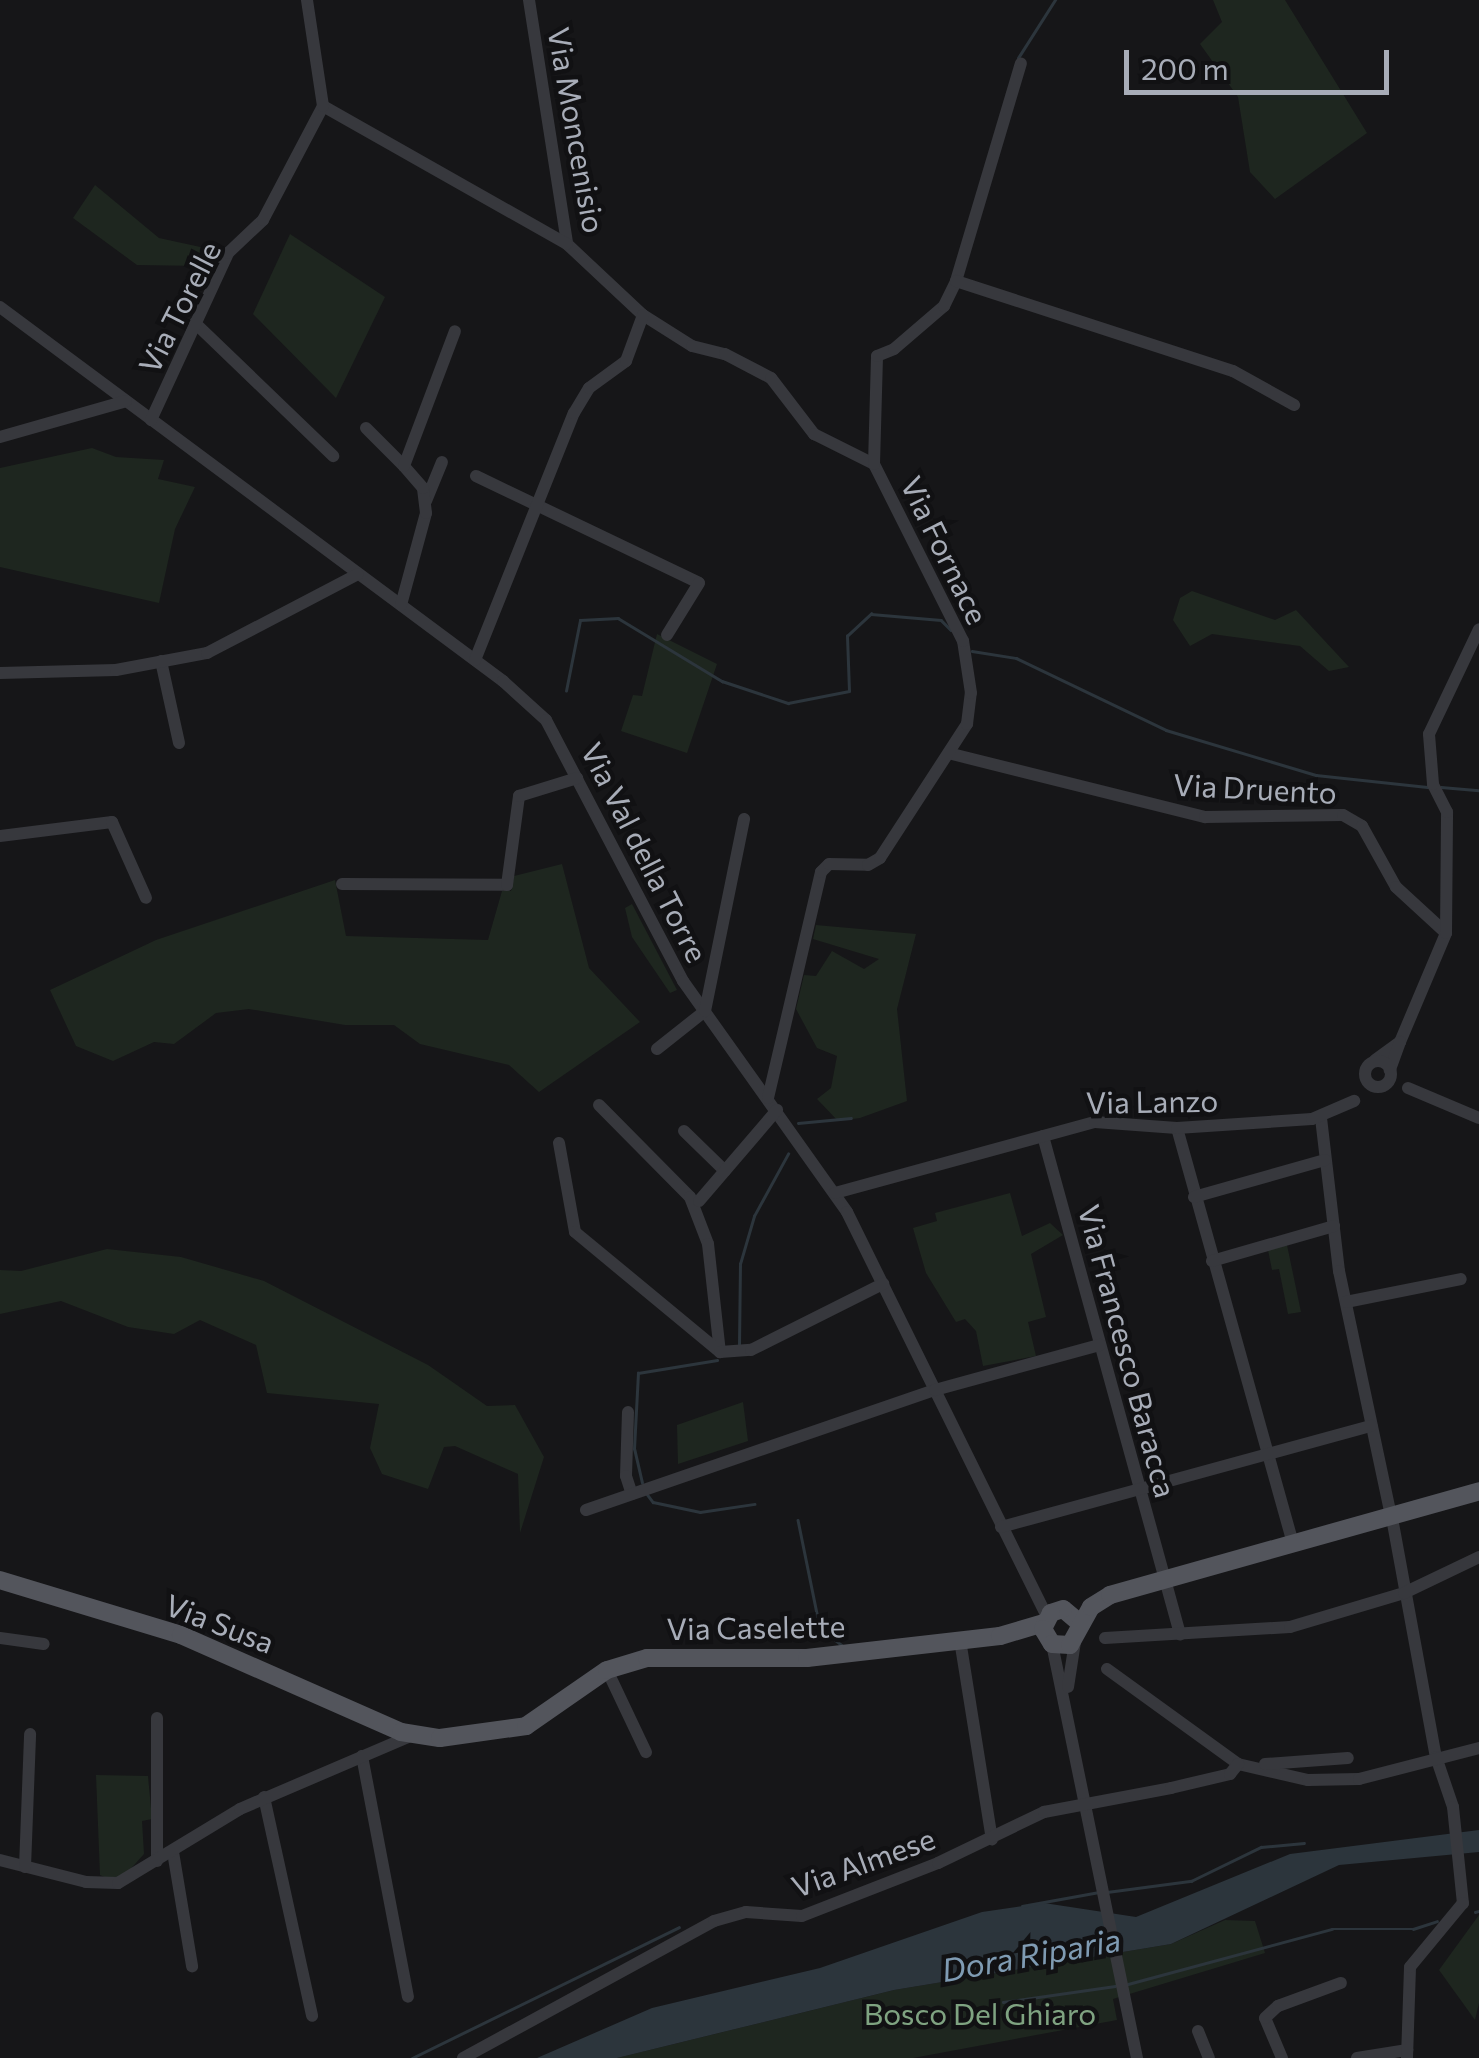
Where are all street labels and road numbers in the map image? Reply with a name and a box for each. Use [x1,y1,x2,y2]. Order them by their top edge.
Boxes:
street label: Via Moncenisio [541,24,613,236]
street label: Via Torelle [131,235,227,379]
street label: Via Fornace [894,470,996,630]
street label: Via Val della Torre [574,736,716,968]
street label: Via Druento [1172,766,1338,810]
street label: Via Lanzo [1085,1082,1219,1120]
street label: Via Francesco Baracca [1072,1201,1184,1501]
street label: Via Susa [161,1586,279,1660]
street label: Via Caselette [666,1607,846,1647]
street label: Via Almese [787,1820,939,1904]

